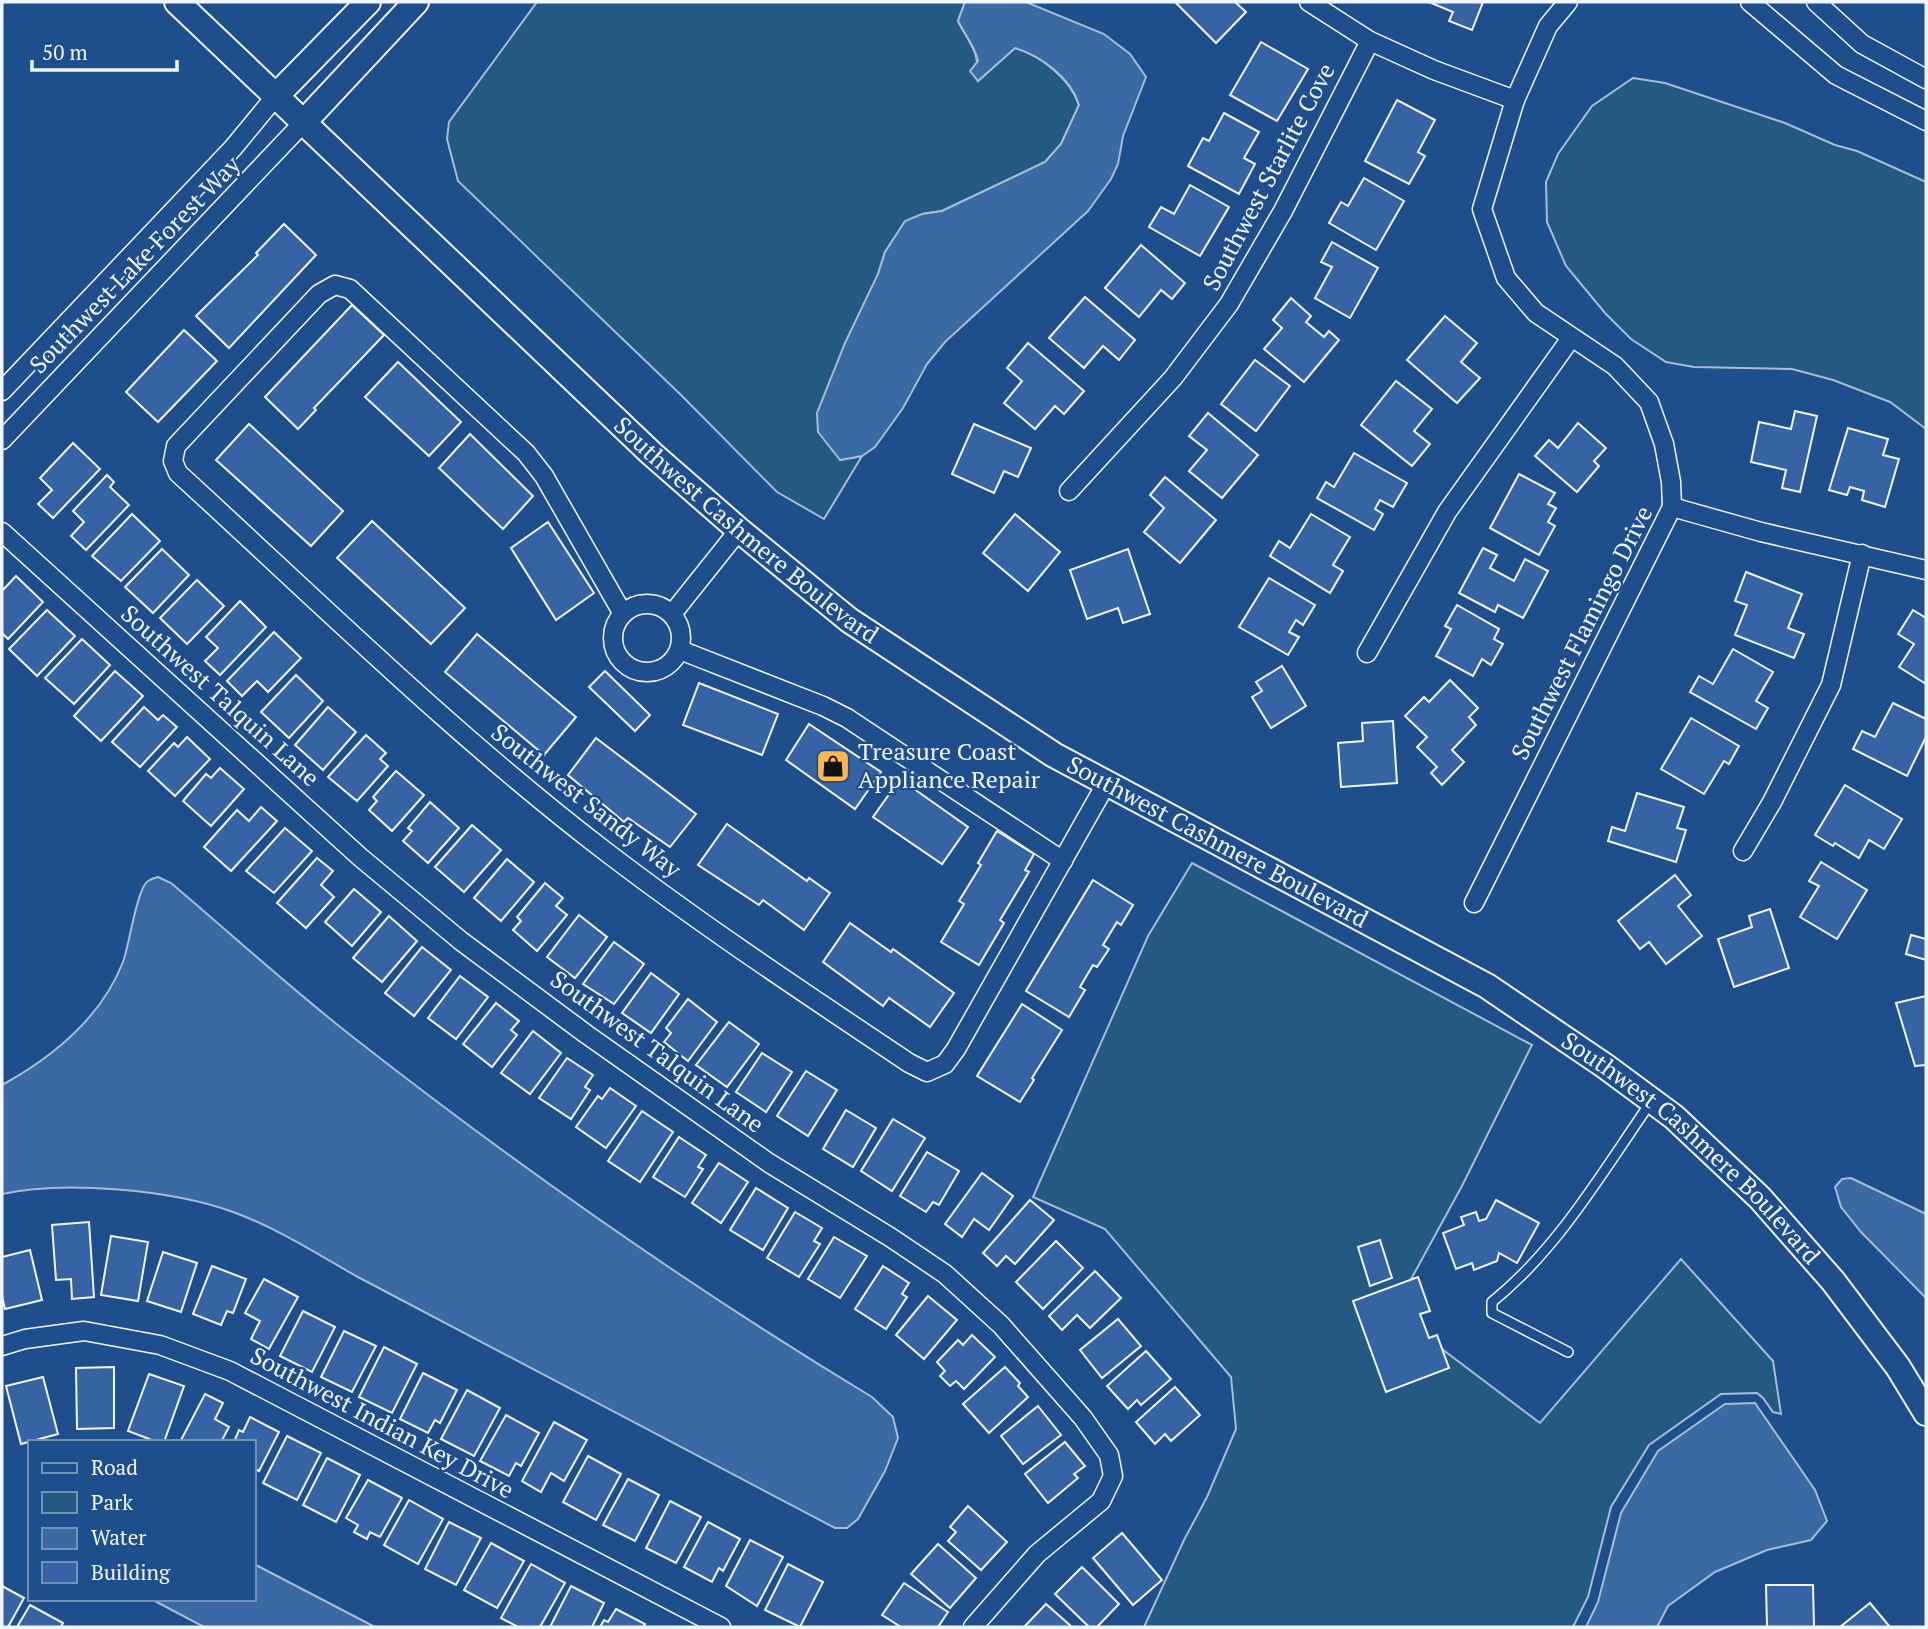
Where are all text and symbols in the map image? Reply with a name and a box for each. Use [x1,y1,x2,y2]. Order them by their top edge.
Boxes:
scale bar [32,28,177,72]
text: 50 m [42,38,88,66]
street label: Southwest Starlite Cove [1195,57,1342,296]
street label: Southwest Lake Forest Way [22,148,247,380]
street label: Southwest Cashmere Boulevard [607,409,885,650]
street label: Southwest Flamingo Drive [1503,500,1659,765]
street label: Southwest Talquin Lane [115,598,327,793]
street label: Southwest Sandy Way [485,716,689,885]
place label: Treasure Coast Appliance Repair [858,735,1041,795]
shop icon: Treasure Coast Appliance Repair [814,747,852,785]
street label: Southwest Cashmere Boulevard [1062,748,1374,935]
street label: Southwest Talquin Lane [544,963,771,1140]
street label: Southwest Cashmere Boulevard [1556,1024,1828,1271]
street label: Southwest Indian Key Drive [245,1339,520,1505]
legend [28,1440,256,1601]
text: Road [91,1453,138,1481]
text: Park [91,1488,133,1516]
text: Water [91,1523,146,1551]
text: Building [91,1558,171,1586]

